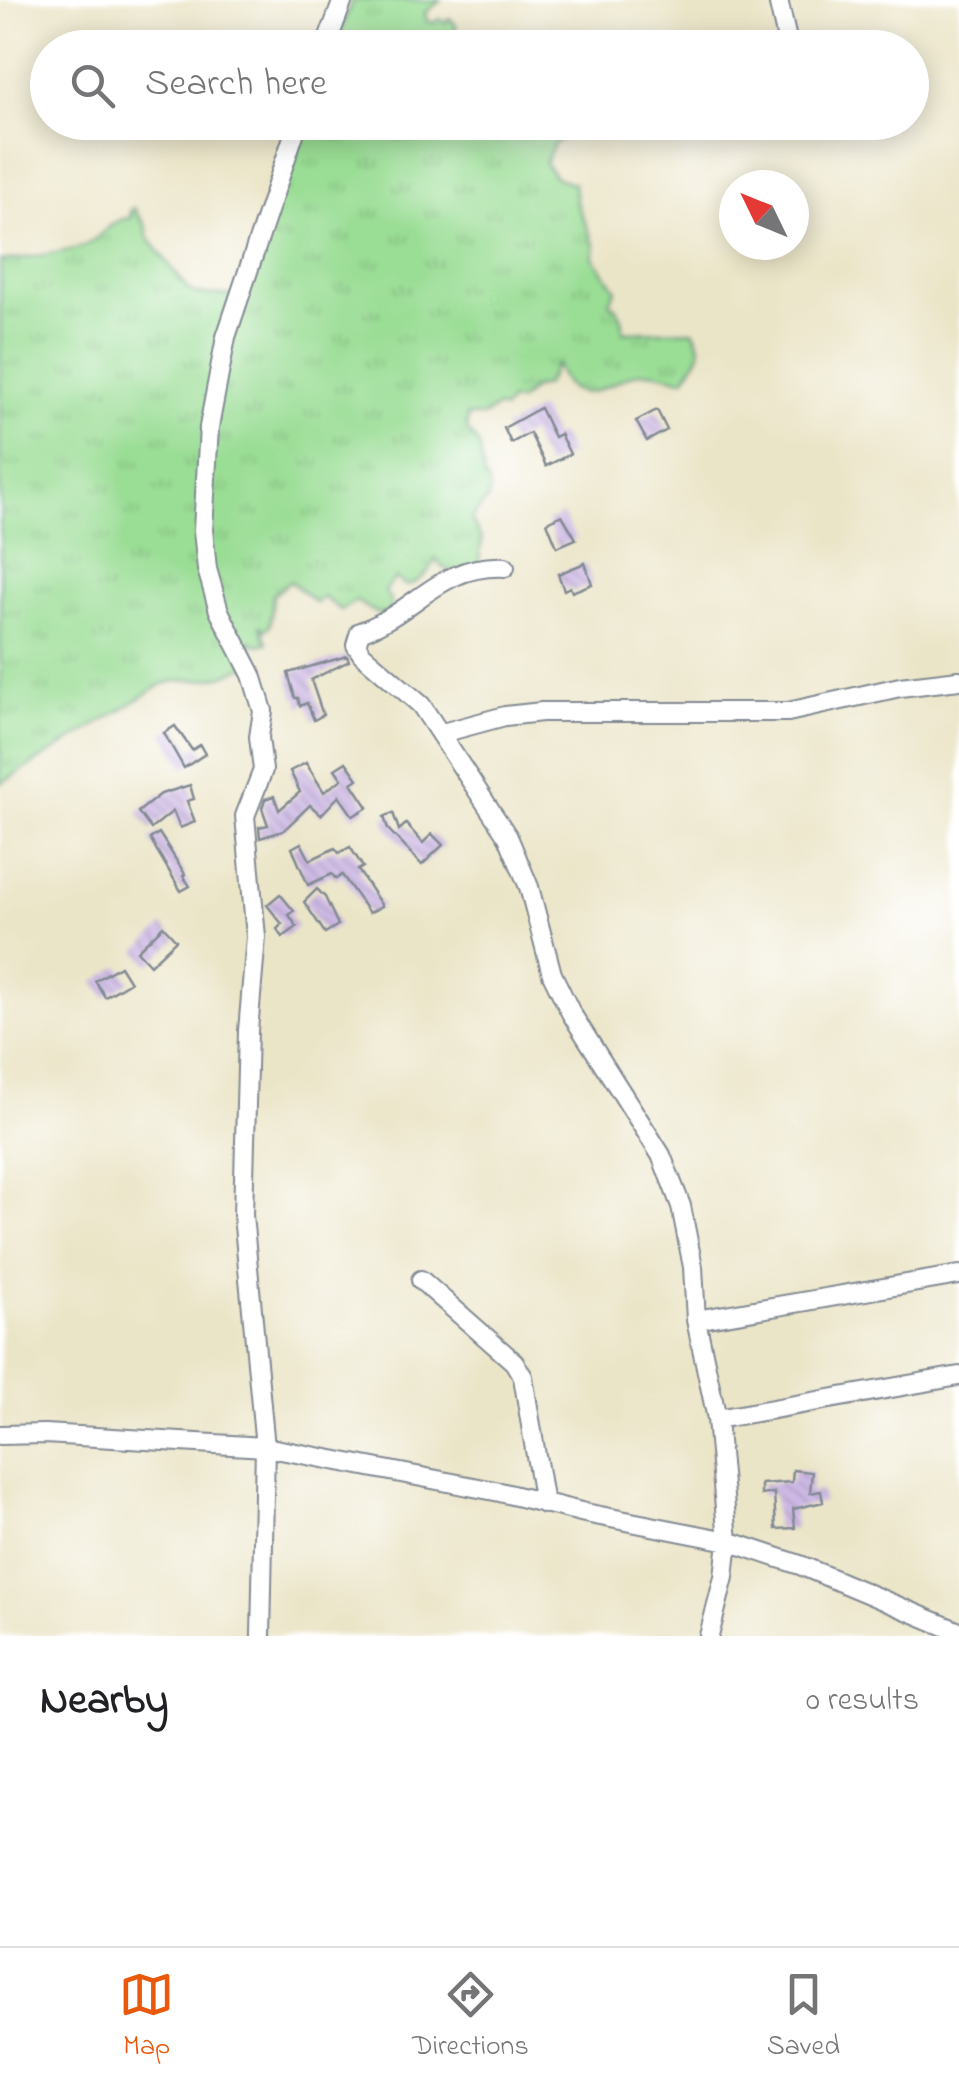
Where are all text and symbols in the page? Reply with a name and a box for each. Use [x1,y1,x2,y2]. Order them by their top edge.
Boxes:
search box [30,30,929,140]
text: Search here [145,57,327,113]
icon: search [65,58,120,113]
north arrow [719,170,809,260]
text: Nearby [40,1671,168,1732]
text: 0 results [806,1678,919,1725]
tab: Map [119,1967,174,2068]
tab: Directions [412,1967,529,2068]
tab: Saved [767,1967,840,2068]

